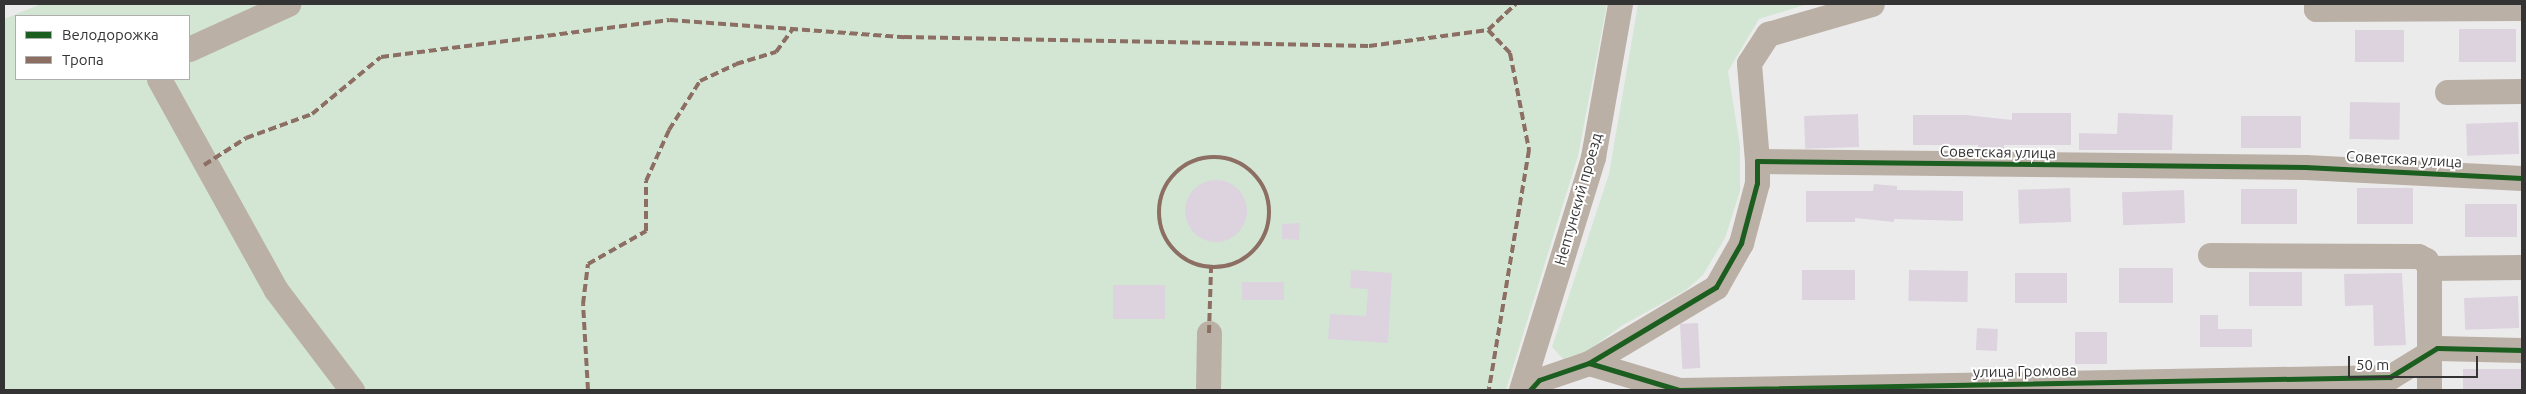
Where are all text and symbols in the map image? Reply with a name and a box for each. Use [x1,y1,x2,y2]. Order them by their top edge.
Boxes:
legend [15,15,190,80]
text: Велодорожка [62,26,159,43]
text: Тропа [62,51,104,68]
street label: Нептунский проезд [1551,131,1605,267]
street label: Советская улица [1940,142,2056,162]
street label: Советская улица [2346,147,2462,171]
scale bar [2351,346,2481,378]
text: 50 m [2356,356,2389,373]
street label: улица Громова [1973,361,2077,381]

